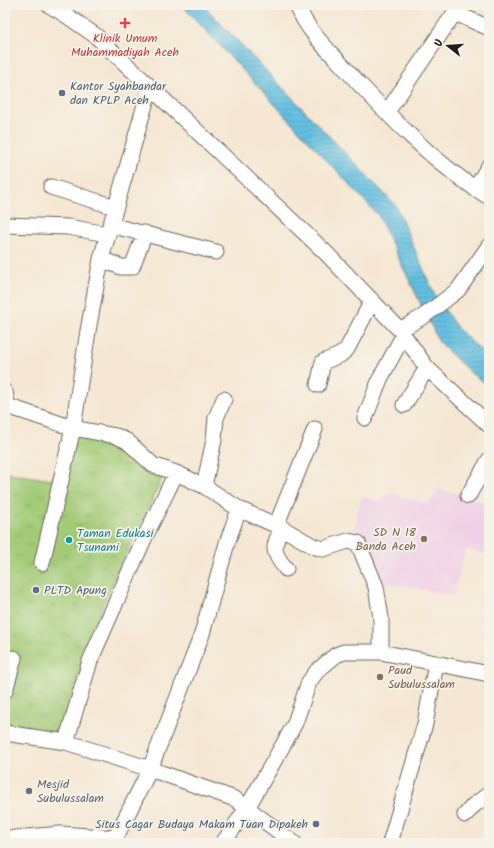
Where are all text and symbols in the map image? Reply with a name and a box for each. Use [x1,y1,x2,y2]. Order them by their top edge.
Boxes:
marker: Klinik Umum Muhammadiyah Aceh [119,17,131,29]
north arrow [428,26,468,66]
place label: Klinik Umum Muhammadiyah Aceh [71,29,179,62]
text: U [430,37,449,49]
place label: Kantor Syahbandar dan KPLP Aceh [70,77,167,110]
marker: Kantor Syahbandar dan KPLP Aceh [57,88,67,98]
place label: SD N 18 Banda Aceh [355,523,417,556]
place label: Taman Edukasi Tsunami [77,524,155,557]
marker: SD N 18 Banda Aceh [419,534,429,544]
marker: Taman Edukasi Tsunami [64,535,74,545]
place label: PLTD Apung [44,581,107,600]
marker: PLTD Apung [31,585,41,595]
place label: Paud Subulussalam [388,661,455,694]
marker: Paud Subulussalam [375,672,385,682]
place label: Mesjid Subulussalam [37,775,104,808]
marker: Mesjid Subulussalam [24,786,34,796]
place label: Situs Cagar Budaya Makam Tuan Dipakeh [95,815,308,834]
marker: Situs Cagar Budaya Makam Tuan Dipakeh [311,819,321,829]

